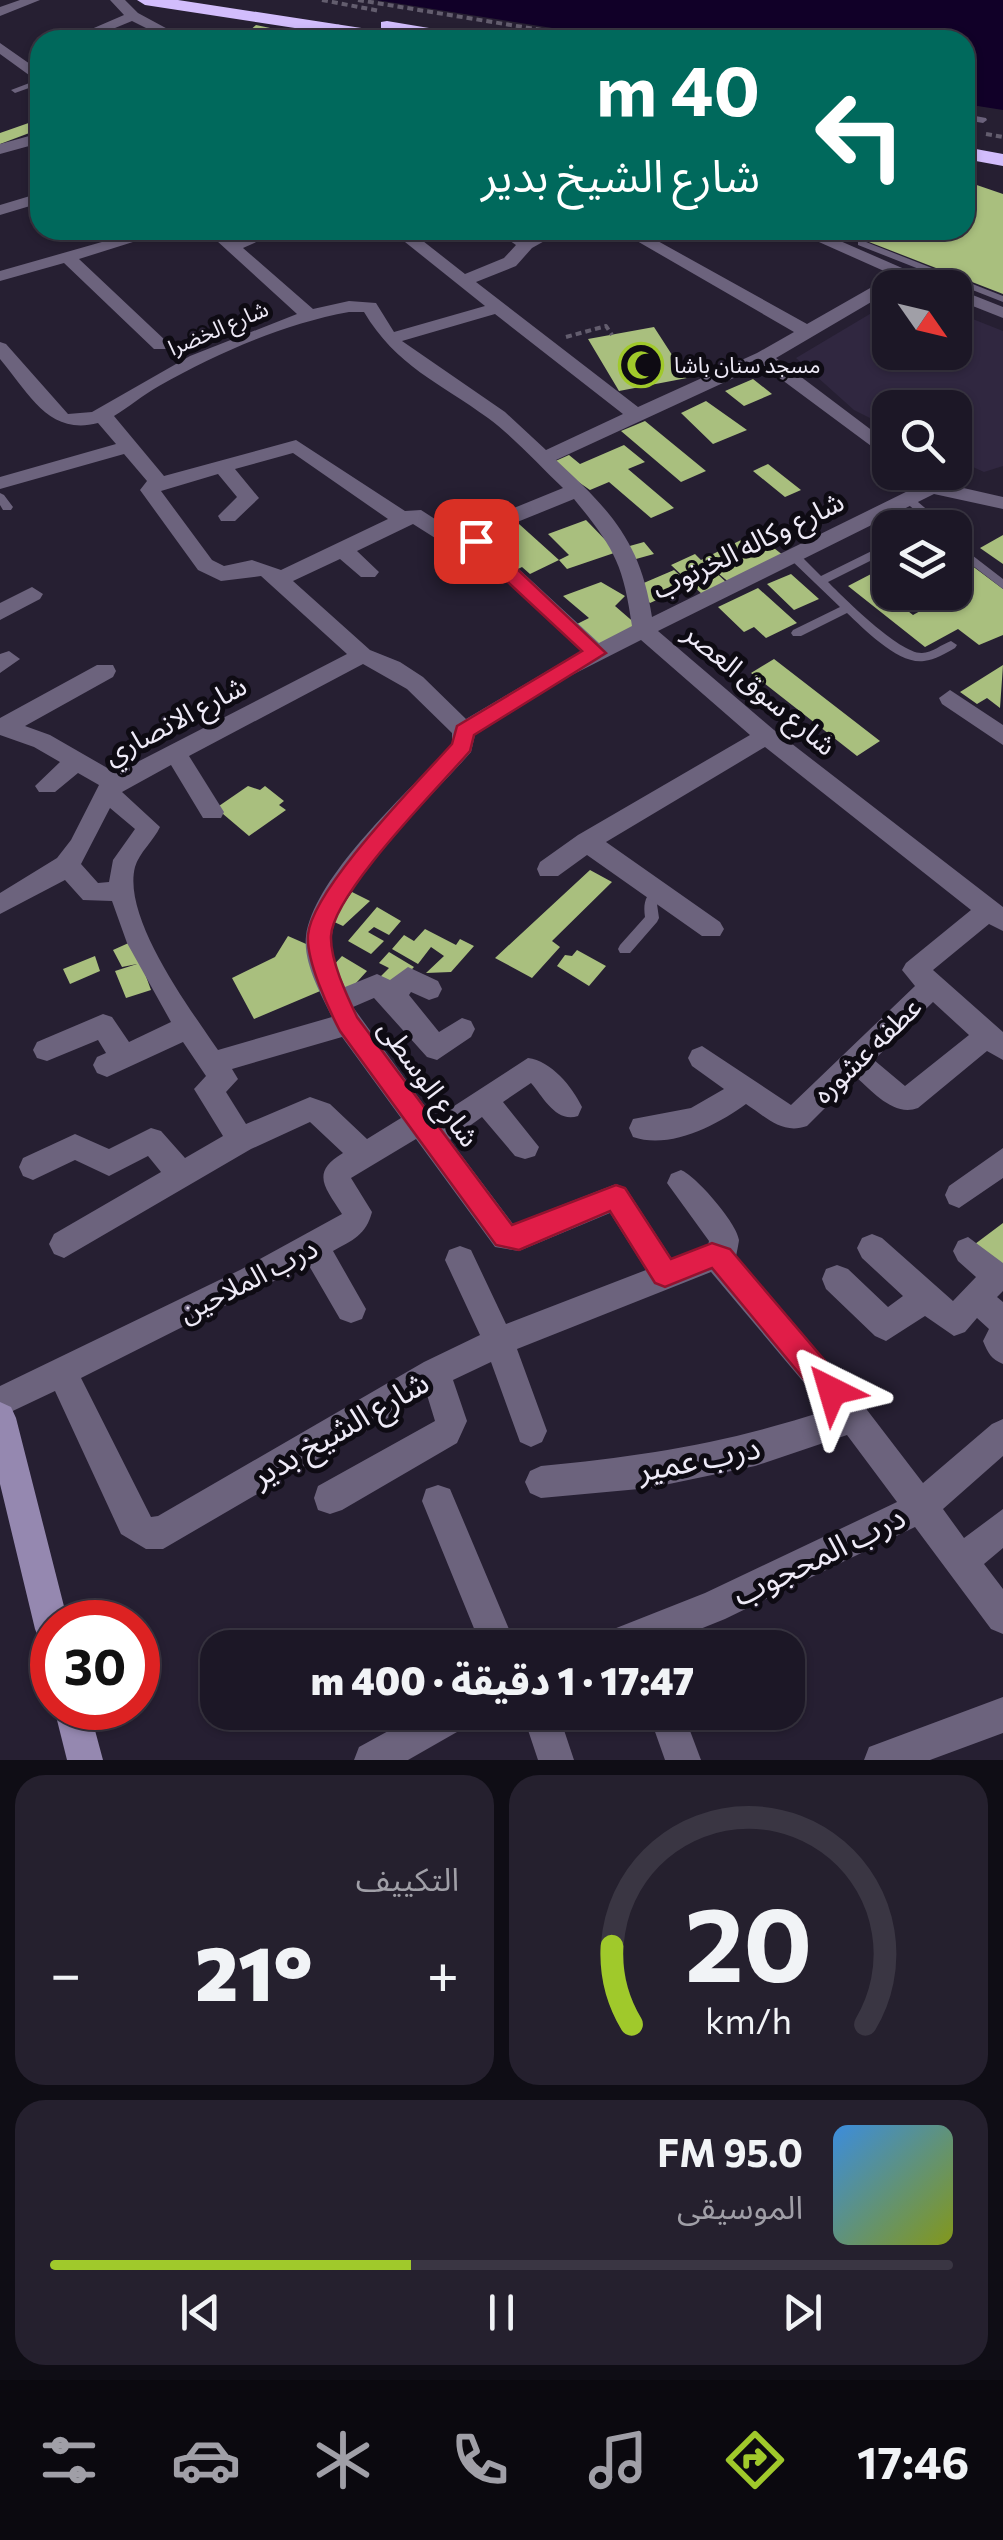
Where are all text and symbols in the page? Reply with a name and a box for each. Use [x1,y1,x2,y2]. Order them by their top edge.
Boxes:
text: 40 m [596,45,760,130]
icon: left [795,70,925,200]
text: شارع الشيخ بدير [481,146,760,201]
north arrow [872,270,972,370]
map controls [872,270,972,610]
street label: شارع الخضرا [164,294,274,364]
mosque icon: مسجد سنان باشا [618,342,664,388]
place label: مسجد سنان باشا [674,351,821,378]
button: search [872,390,972,490]
street label: شارع وكاله الخرنوب [646,483,851,610]
pin [434,499,519,584]
button: layers [872,510,972,610]
icon: arrive [449,514,504,569]
street label: شارع سوق العصر [674,614,844,766]
street label: شارع الانصاري [97,667,254,776]
street label: عطفه عشوره [805,989,929,1110]
street label: شارع الوسطى [368,1012,488,1156]
street label: درب الملاحين [173,1230,323,1329]
position arrow [780,1339,884,1443]
street label: شارع الشيخ بدير [242,1360,438,1500]
street label: درب عمير [633,1426,764,1490]
street label: درب المحجوب [725,1495,911,1614]
speed limit sign: 30 [30,1600,160,1730]
text: 17:47 · 1 دقيقة · 400 m [311,1656,694,1703]
text: التكييف [356,1858,459,1898]
text: 20 [685,1876,812,2003]
text: 21° [195,1925,313,2016]
text: − [50,1938,81,2005]
text: + [427,1938,459,2005]
text: km/h [705,1998,792,2041]
text: 95.0 FM [657,2128,803,2175]
text: الموسيقى [677,2186,803,2226]
icon: previous [173,2285,228,2340]
icon: pause [474,2285,529,2340]
icon: next [775,2285,830,2340]
icon: filters [34,2425,104,2495]
icon: car [171,2425,241,2495]
icon: climate [308,2425,378,2495]
icon: phone [445,2425,515,2495]
icon: music [583,2425,653,2495]
icon: directions [720,2425,790,2495]
text: 17:46 [857,2433,969,2488]

